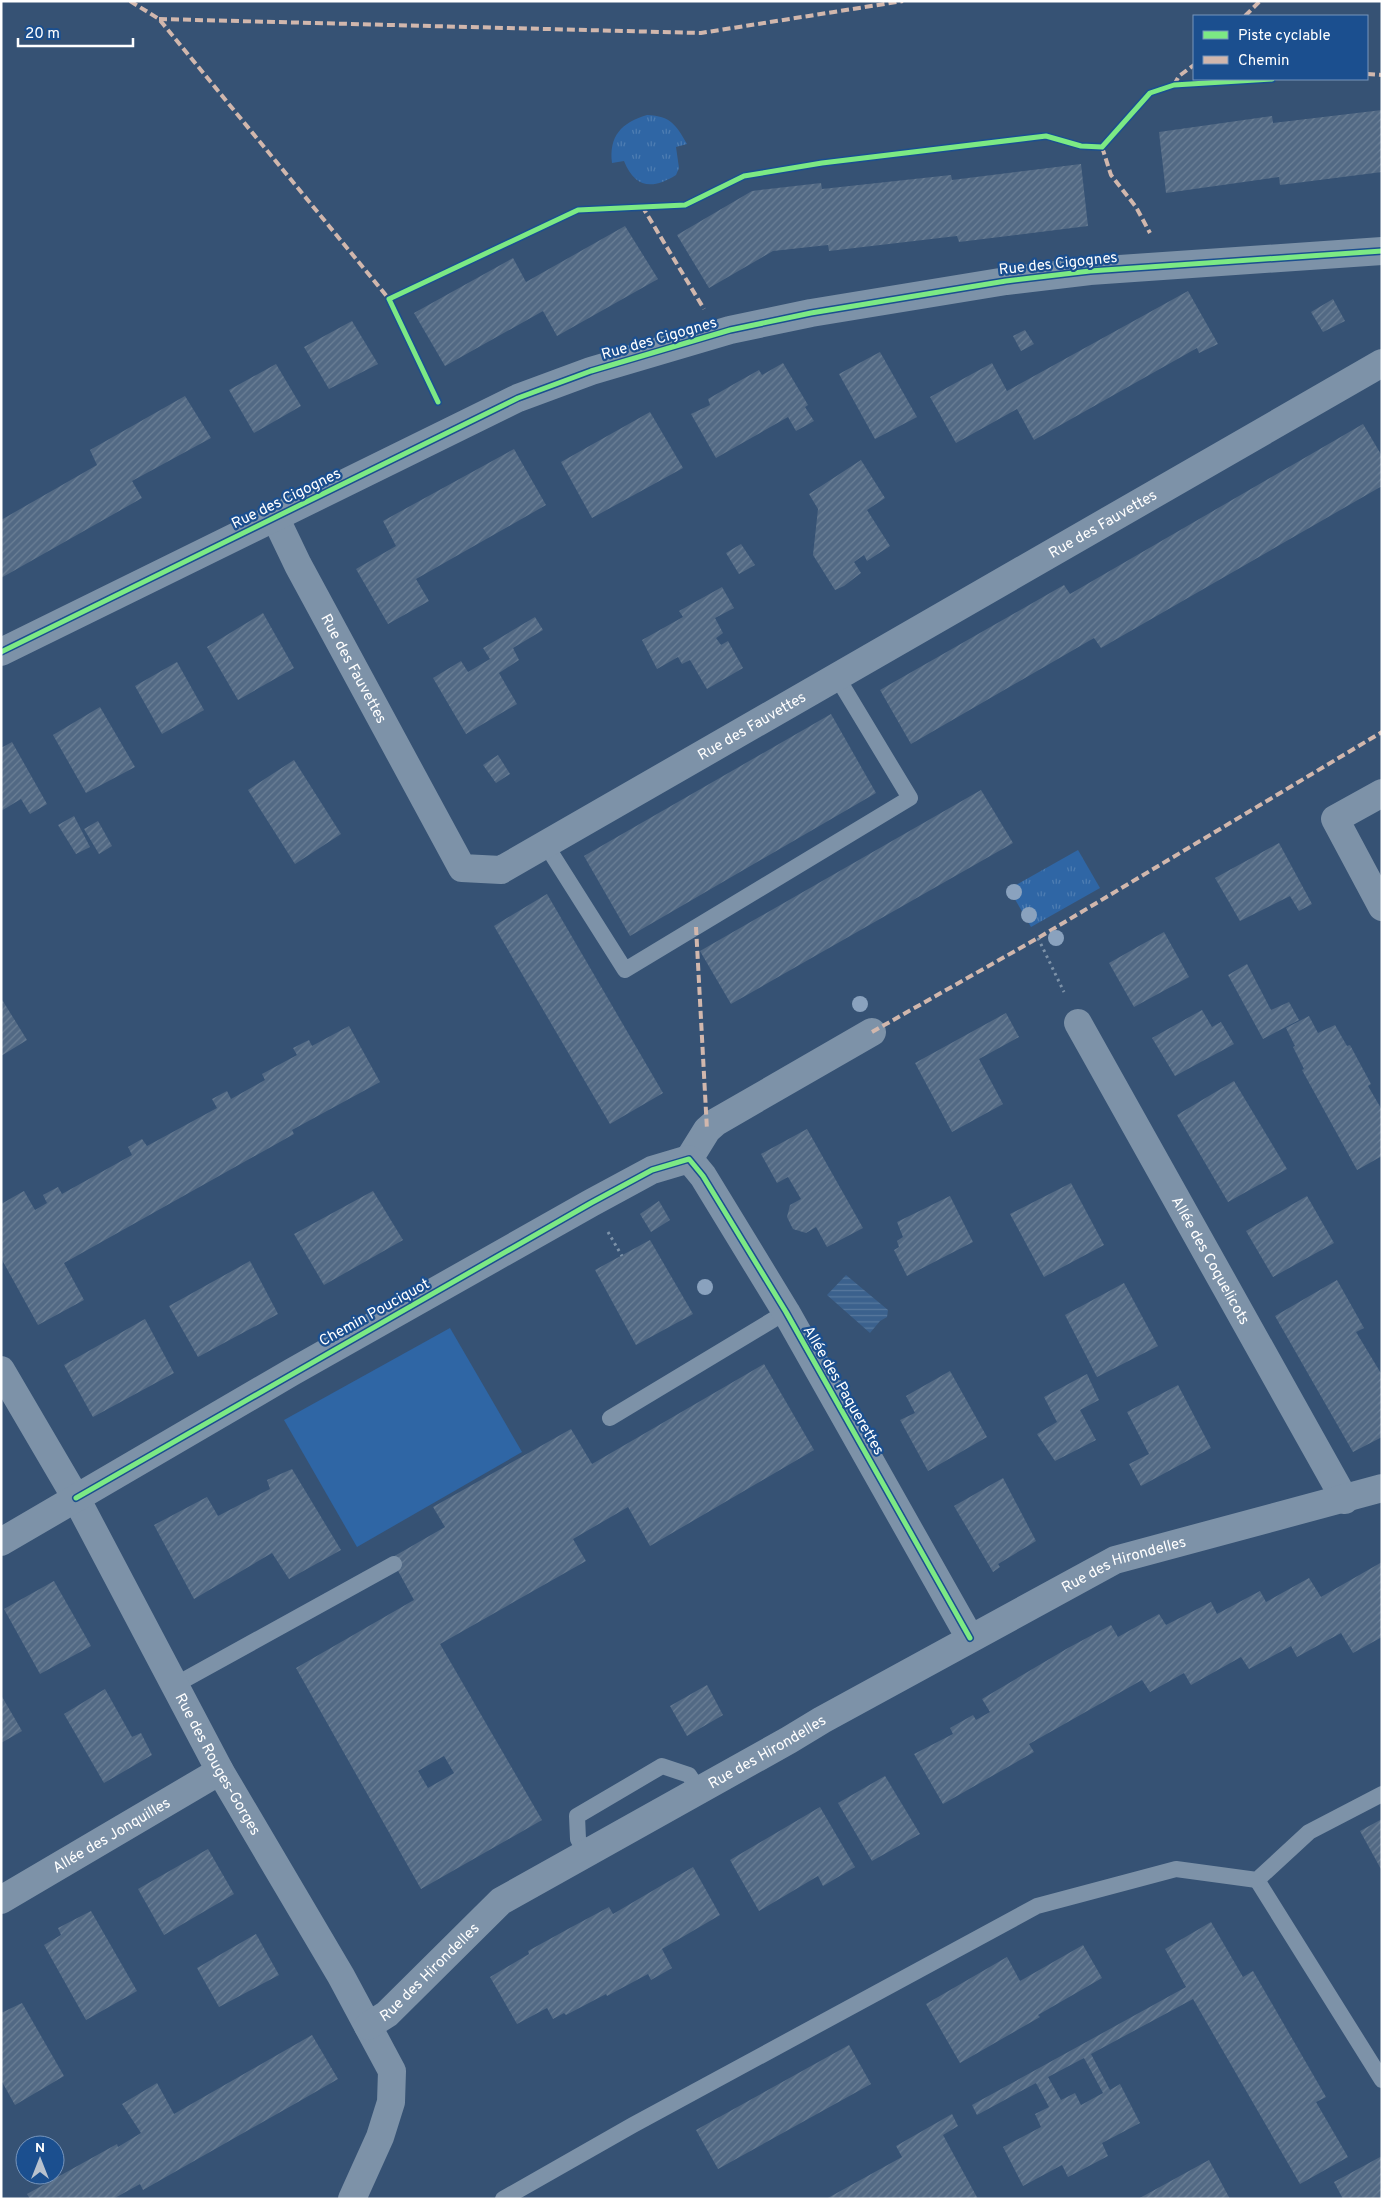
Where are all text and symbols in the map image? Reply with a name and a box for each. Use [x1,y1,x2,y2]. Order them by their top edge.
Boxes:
scale bar [18,15,132,47]
legend [1193,15,1368,80]
text: 20 m [25,25,60,44]
text: Piste cyclable [1238,27,1331,46]
text: Chemin [1238,52,1290,71]
street label: Rue des Cigognes [998,249,1118,280]
street label: Rue des Cigognes [599,314,719,365]
street label: Rue des Cigognes [229,465,344,534]
street label: Rue des Fauvettes [1046,486,1161,564]
street label: Rue des Fauvettes [315,611,390,727]
street label: Rue des Fauvettes [695,688,810,766]
street label: Allée des Coquelicots [1166,1194,1253,1329]
street label: Chemin Pouciquot [316,1275,433,1352]
street label: Allée des Paquerettes [798,1323,887,1459]
street label: Rue des Hirondelles [1059,1533,1188,1598]
street label: Rue des Rouges-Gorges [170,1690,264,1839]
street label: Rue des Hirondelles [705,1712,830,1794]
street label: Allée des Jonquilles [50,1794,174,1878]
street label: Rue des Hirondelles [377,1920,484,2027]
north arrow [15,2135,65,2185]
text: N [35,2140,45,2157]

